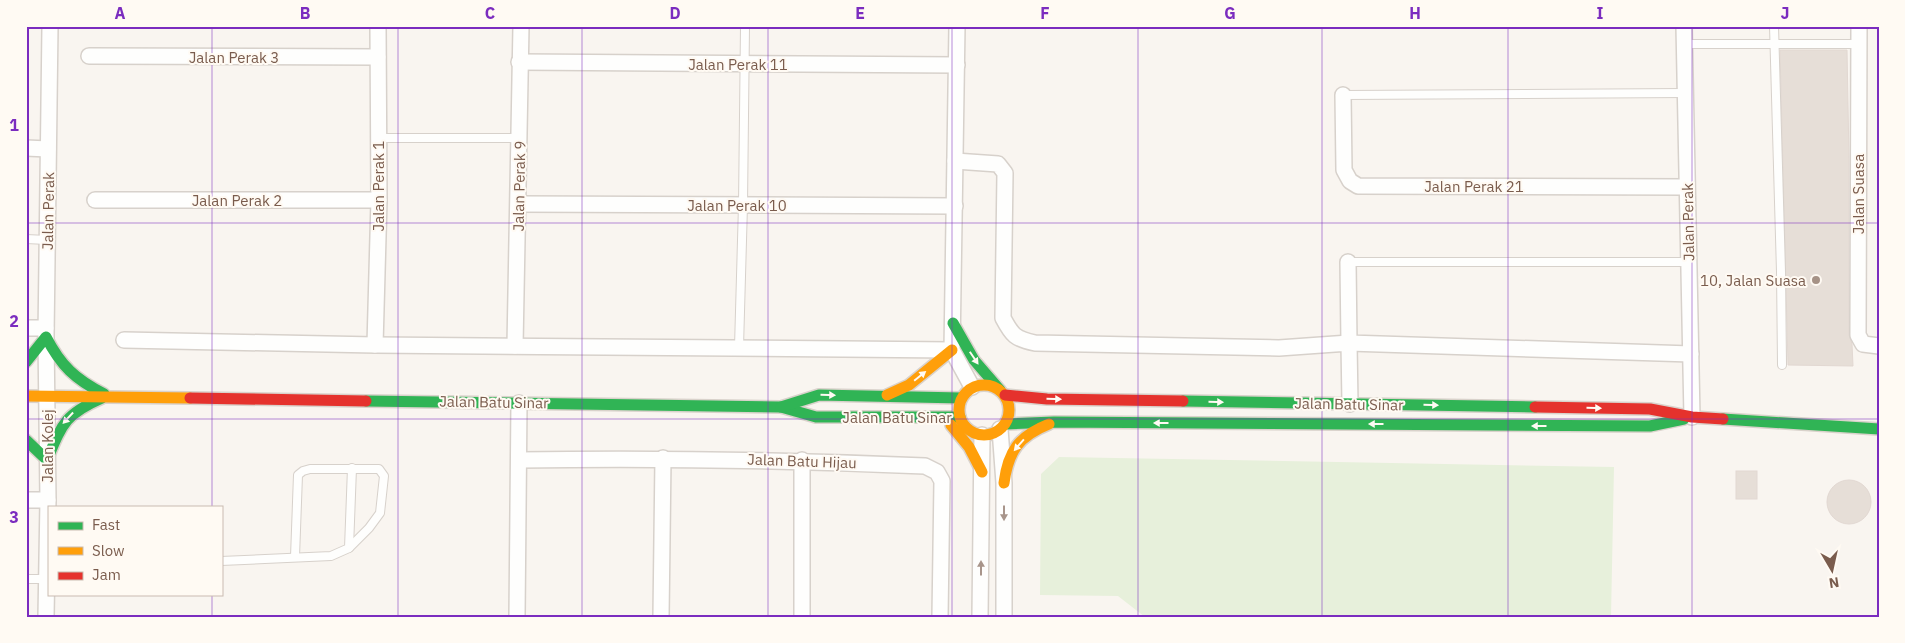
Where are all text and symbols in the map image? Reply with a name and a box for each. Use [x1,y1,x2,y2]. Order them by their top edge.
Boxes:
text: A [115,3,126,23]
text: B [300,3,311,23]
text: C [485,3,495,23]
text: D [669,3,681,23]
text: E [855,3,865,23]
text: F [1040,3,1050,23]
text: G [1224,3,1236,23]
text: H [1409,3,1421,23]
text: I [1597,3,1604,23]
text: J [1781,3,1789,23]
street label: Jalan Perak 3 [189,48,279,67]
street label: Jalan Perak 11 [688,55,788,74]
text: 1 [9,115,19,135]
street label: Jalan Perak 9 [509,140,529,232]
street label: Jalan Perak 1 [369,141,388,231]
street label: Jalan Suasa [1849,154,1868,234]
street label: Jalan Perak [38,172,58,250]
street label: Jalan Perak 21 [1424,177,1524,196]
street label: Jalan Perak [1678,183,1698,261]
street label: Jalan Perak 2 [192,191,282,210]
street label: Jalan Perak 10 [687,196,787,215]
place label: 10, Jalan Suasa [1700,271,1806,290]
marker: 10, Jalan Suasa [1810,274,1822,286]
text: 2 [9,311,19,331]
one-way arrow [969,352,979,365]
one-way arrow [913,371,927,381]
one-way arrow [820,391,836,399]
street label: Jalan Batu Sinar [439,392,549,412]
street label: Jalan Batu Sinar [1294,394,1404,414]
one-way arrow [1046,396,1062,404]
one-way arrow [1209,398,1225,406]
one-way arrow [1424,401,1440,409]
one-way arrow [1586,404,1602,412]
street label: Jalan Batu Sinar [842,408,952,427]
street label: Jalan Kolej [38,409,57,483]
one-way arrow [62,412,73,425]
one-way arrow [1153,419,1169,427]
one-way arrow [1368,420,1384,428]
one-way arrow [1531,422,1547,430]
one-way arrow [1014,438,1025,451]
street label: Jalan Batu Hijau [747,450,857,472]
one-way arrow [1000,505,1008,521]
legend [48,506,222,596]
text: 3 [9,507,19,527]
text: Fast [92,515,120,534]
text: Slow [92,541,125,560]
north arrow [1808,546,1858,596]
one-way arrow [977,560,985,576]
text: Jam [92,565,121,584]
text: N [1828,573,1840,593]

